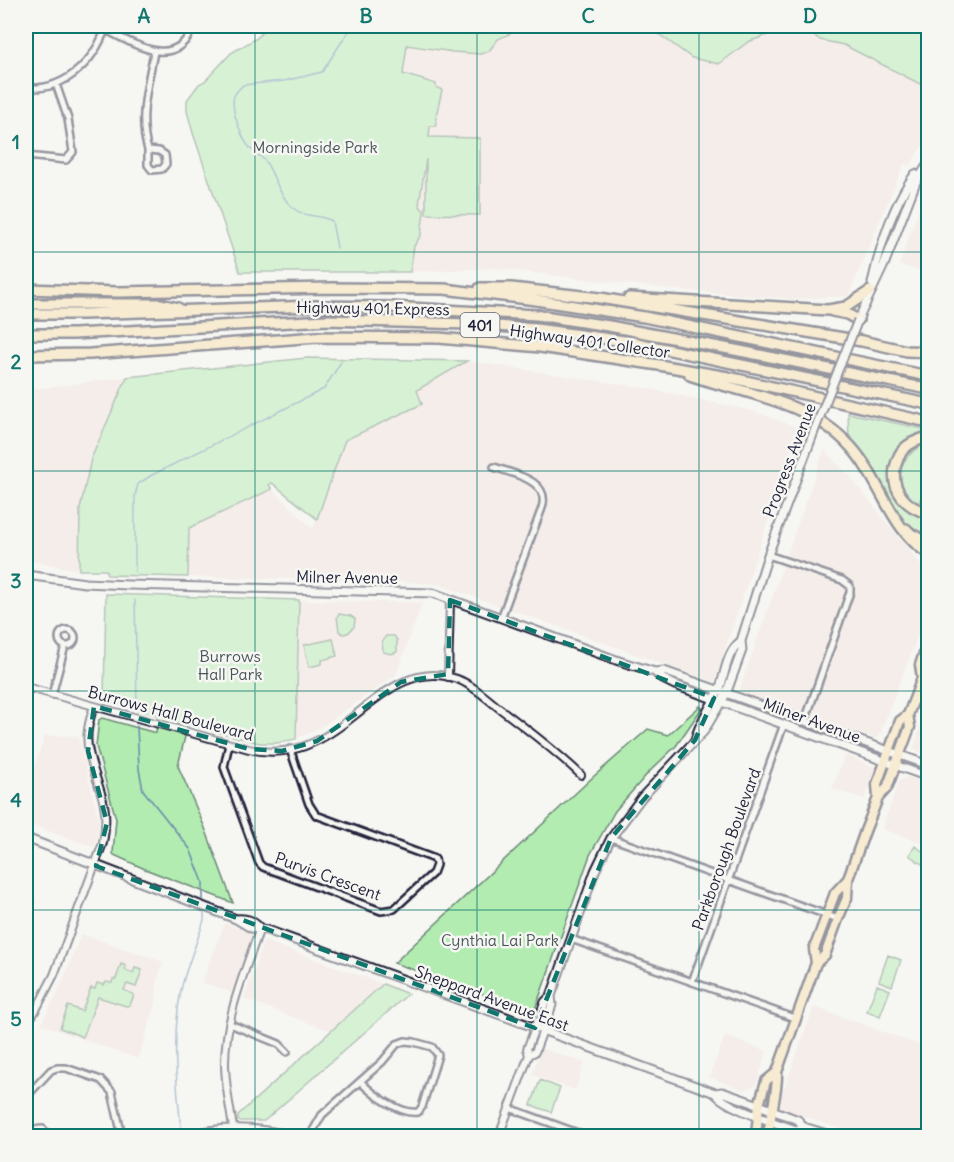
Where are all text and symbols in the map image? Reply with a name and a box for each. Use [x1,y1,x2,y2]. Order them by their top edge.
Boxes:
text: A [138,3,151,28]
text: B [359,3,373,28]
text: C [581,3,595,28]
text: D [803,3,817,28]
text: 1 [12,129,20,154]
park label: Morningside Park [252,137,378,157]
street label: Highway 401 Express [296,297,450,319]
road number: 401 [460,313,500,337]
street label: Highway 401 Collector [508,320,672,362]
text: 2 [11,349,22,374]
street label: Progress Avenue [758,400,820,520]
street label: Milner Avenue [296,566,398,588]
text: 3 [10,568,22,593]
park label: Burrows Hall Park [198,646,262,684]
street label: Burrows Hall Boulevard [86,681,256,745]
street label: Milner Avenue [761,693,863,747]
street label: Parkborough Boulevard [687,765,765,933]
text: 4 [10,787,22,812]
street label: Purvis Crescent [272,848,384,905]
park label: Cynthia Lai Park [441,930,559,950]
street label: Sheppard Avenue East [412,961,572,1035]
text: 5 [10,1006,22,1031]

